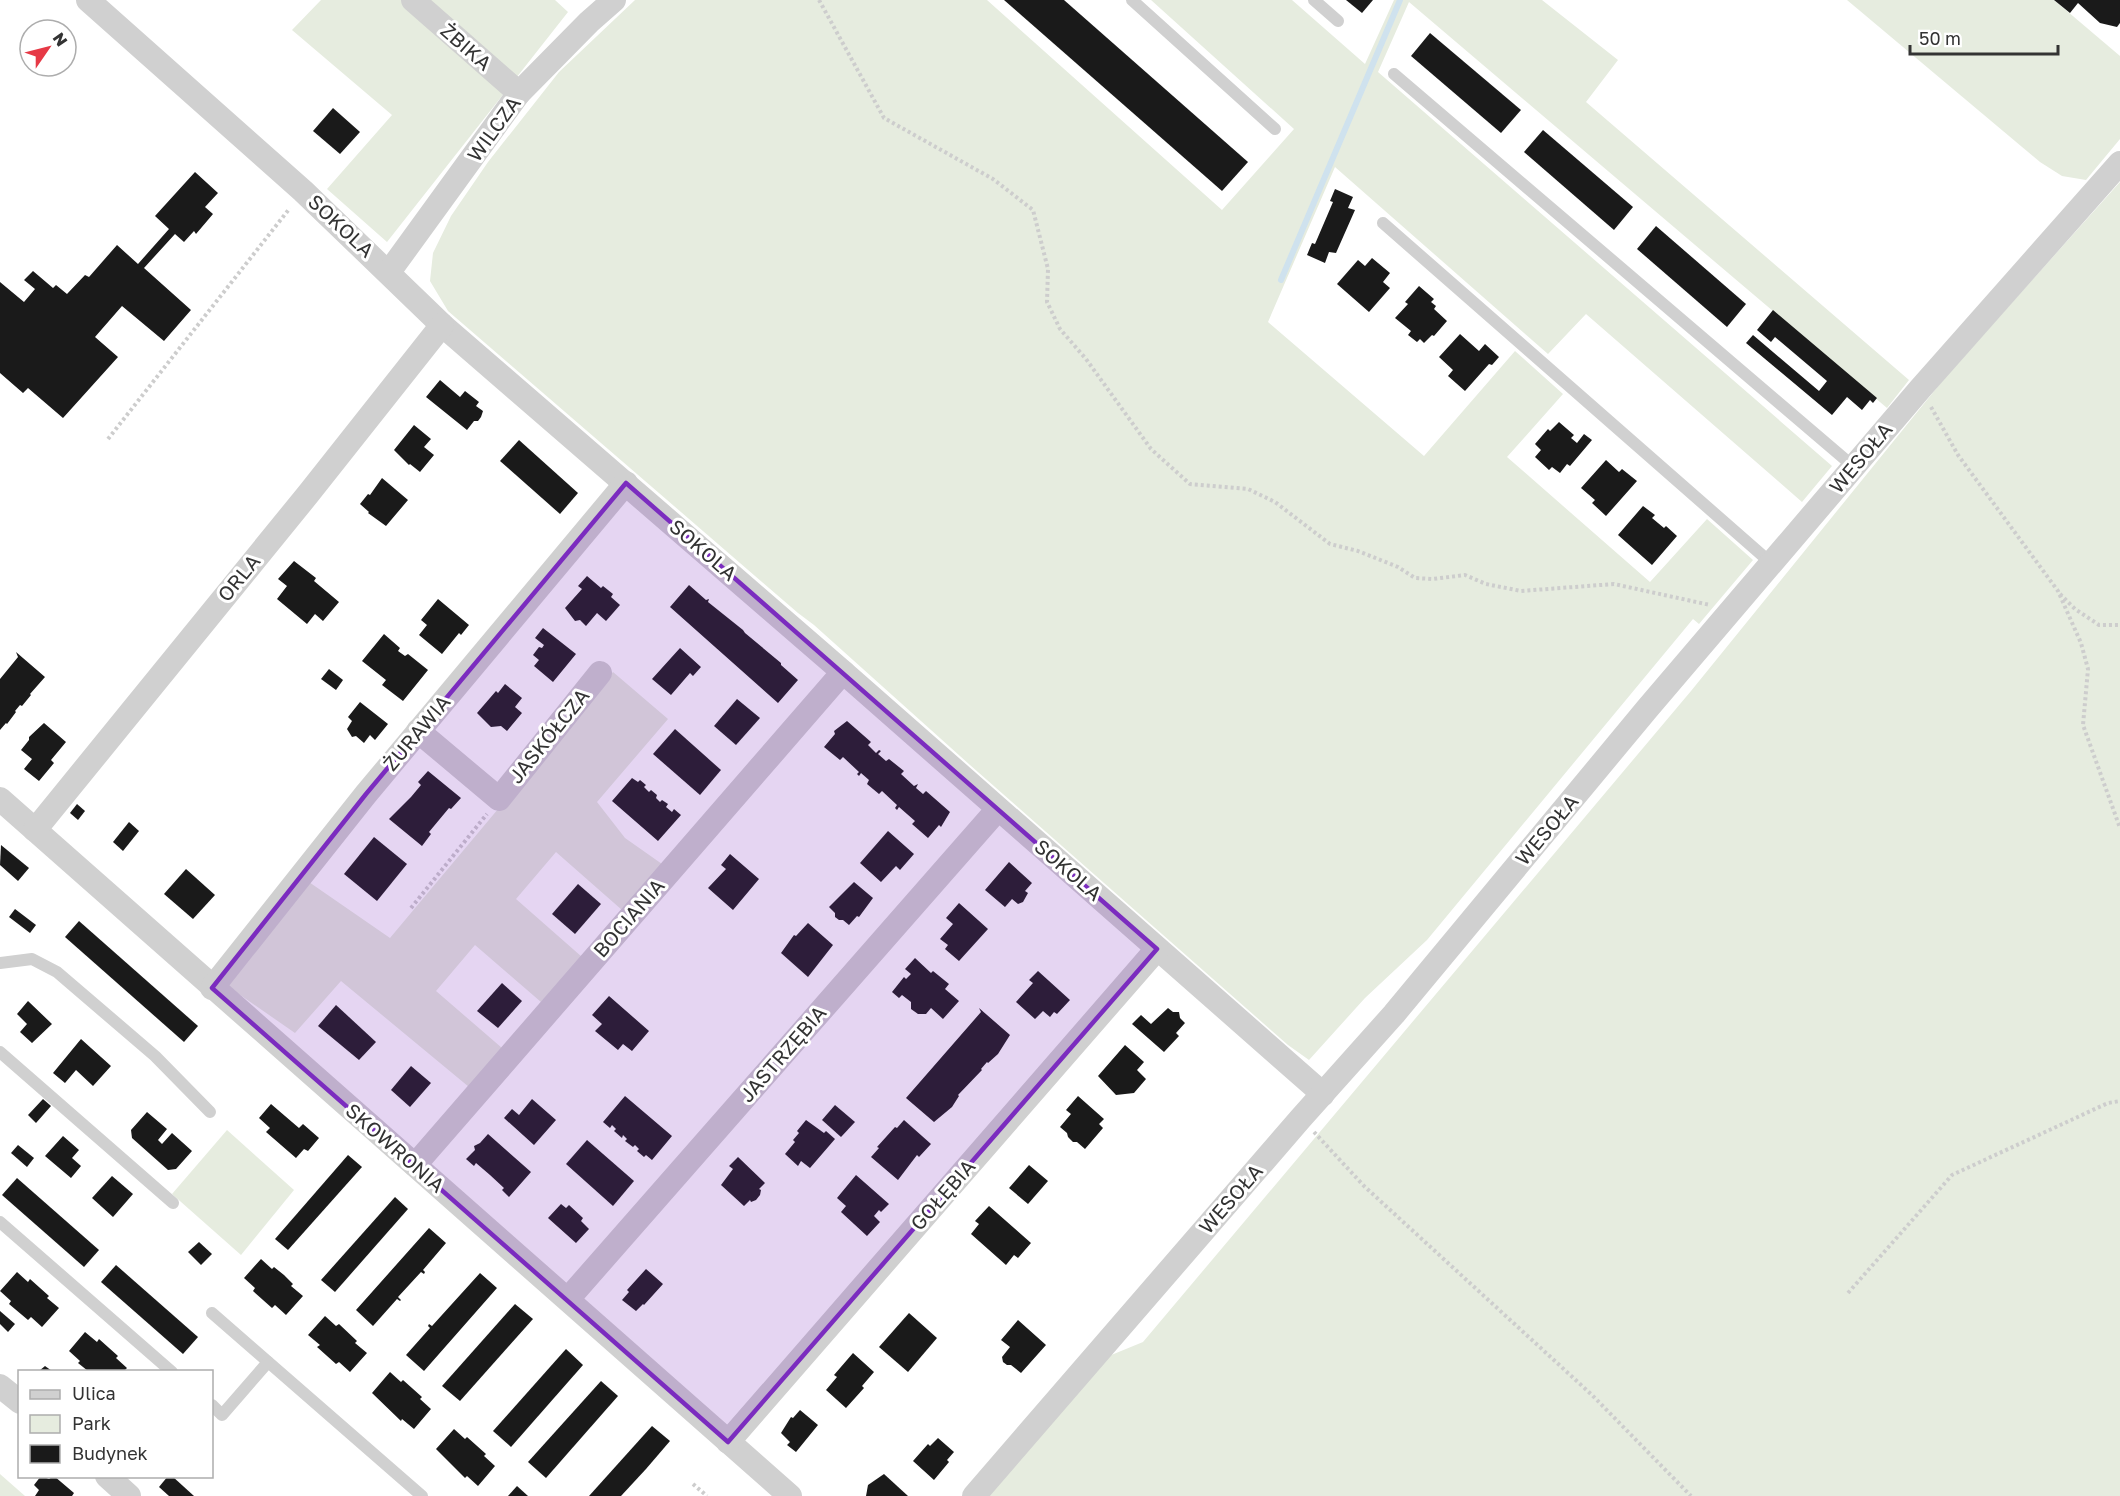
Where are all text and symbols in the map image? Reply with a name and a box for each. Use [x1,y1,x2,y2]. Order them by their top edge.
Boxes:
north arrow [18,18,78,78]
street label: ŻBIKA [436,18,497,75]
scale bar [1910,18,2058,56]
text: 50 m [1919,27,1961,49]
text: N [49,29,72,50]
street label: WILCZA [461,91,525,166]
street label: SOKOLA [304,189,380,262]
street label: WESOŁA [1824,417,1897,498]
street label: SOKOLA [665,514,742,585]
street label: ORLA [212,549,264,606]
street label: JASKÓŁCZA [503,683,594,787]
street label: ŻURAWIA [378,690,455,775]
street label: WESOŁA [1510,789,1583,870]
street label: SOKOLA [1030,834,1107,905]
street label: BOCIANIA [588,873,669,962]
street label: JASTRZĘBIA [734,1000,831,1106]
street label: SKOWRONIA [341,1098,450,1197]
street label: GOŁĘBIA [905,1154,980,1235]
street label: WESOŁA [1193,1158,1267,1238]
legend [18,1370,213,1478]
text: Ulica [72,1382,116,1404]
text: Park [72,1412,111,1434]
text: Budynek [72,1442,148,1464]

